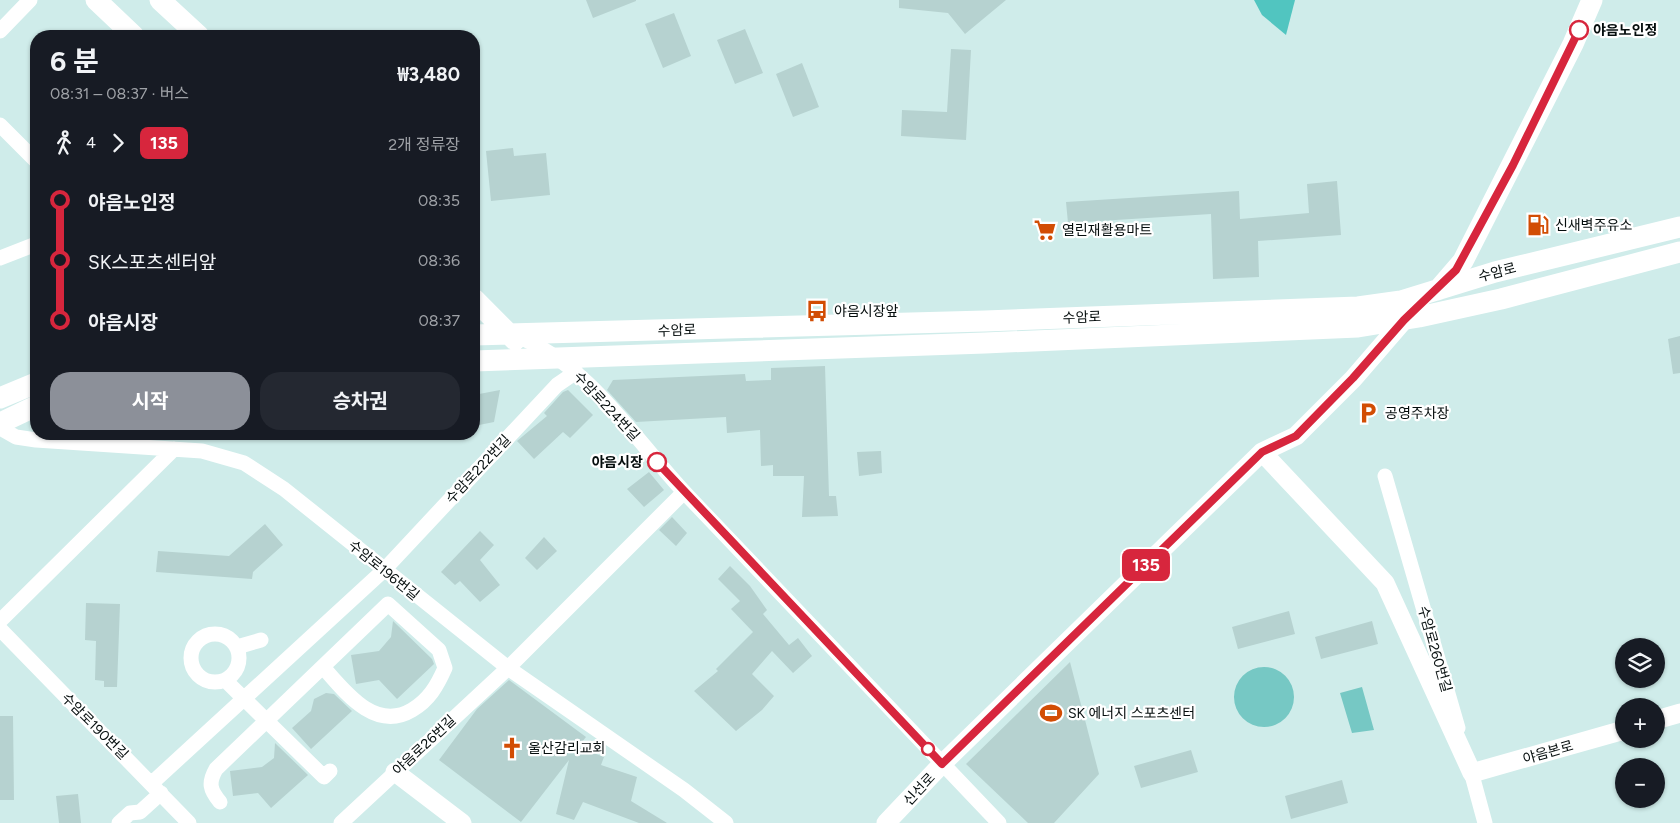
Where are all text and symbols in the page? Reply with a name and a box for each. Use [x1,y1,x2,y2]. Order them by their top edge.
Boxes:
marker: 야음노인정 [1569,20,1589,40]
place label: 야음노인정 [1593,22,1657,39]
text: 6 분 [50,44,99,78]
text: ₩3,480 [397,63,460,86]
text: 08:31 – 08:37 · 버스 [50,84,189,103]
icon: walk [50,129,78,157]
icon: forward [104,129,132,157]
text: 135 [150,132,178,154]
text: 4 [86,133,96,152]
text: 2개 정류장 [388,135,460,154]
text: 야음노인정 [88,191,175,214]
text: 08:35 [418,191,460,210]
fuel station icon: 신새벽주유소 [1525,212,1551,238]
supermarket icon: 열린재활용마트 [1032,217,1058,243]
place label: 신새벽주유소 [1555,217,1632,234]
place label: 열린재활용마트 [1062,222,1152,239]
text: SK스포츠센터앞 [88,251,216,274]
text: 08:36 [418,251,460,270]
street label: 수암로 [1476,259,1518,286]
bus stop icon: 야음시장앞 [804,298,830,324]
place label: 야음시장앞 [834,303,899,320]
street label: 수암로 [1062,308,1102,327]
text: 야음시장 [88,311,158,334]
text: 08:37 [419,311,460,330]
street label: 수암로 [657,321,697,340]
street label: 수암로224번길 [570,368,643,445]
button: 시작 [50,372,250,430]
button: 승차권 [260,372,460,430]
parking icon: 공영주차장 [1355,400,1381,426]
place label: 공영주차장 [1385,405,1450,422]
street label: 수암로222번길 [442,431,515,507]
marker: 야음시장 [647,452,667,472]
place label: 야음시장 [591,454,643,471]
street label: 수암로196번길 [345,537,422,604]
line badge: 135 [1117,549,1175,581]
text: 135 [1132,554,1160,576]
street label: 수암로260번길 [1414,604,1455,694]
map controls [1615,638,1665,808]
button: layers [1615,638,1665,688]
street label: 수암로190번길 [58,690,131,763]
button: + [1615,698,1665,748]
sports icon: SK 에너지 스포츠센터 [1038,700,1064,726]
place label: SK 에너지 스포츠센터 [1068,705,1195,722]
street label: 야음로26번길 [389,712,459,779]
church icon: 울산감리교회 [499,735,525,761]
street label: 야음본로 [1521,737,1575,768]
place label: 울산감리교회 [528,740,605,757]
unlabelled marker [921,742,935,756]
button: − [1615,758,1665,808]
street label: 신선로 [900,769,939,809]

